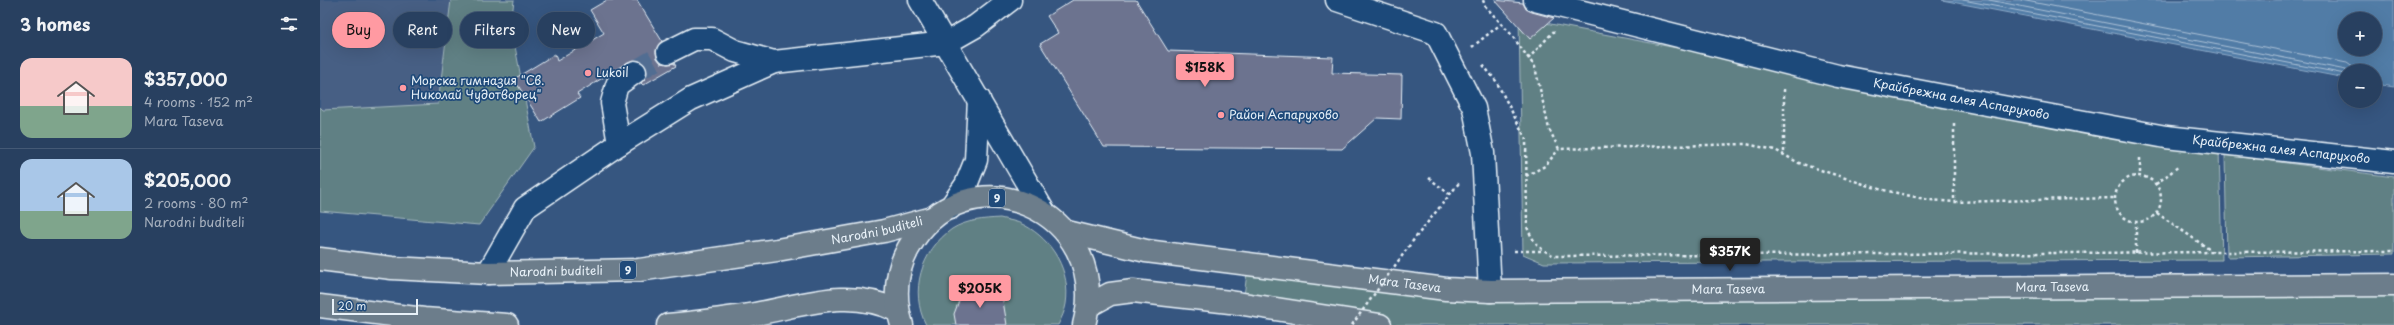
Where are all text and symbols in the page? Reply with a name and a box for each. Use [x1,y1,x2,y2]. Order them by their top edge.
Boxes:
text: 3 homes [20,11,90,37]
chip: Buy [332,12,385,48]
chip: Rent [393,12,452,48]
chip: Filters [460,12,529,48]
chip: New [537,12,595,48]
map controls [2338,12,2382,108]
button: + [2338,12,2382,56]
icon: filters [278,13,300,35]
pin: $158K [1177,54,1233,88]
text: $158K [1185,57,1225,76]
place label: Lukoil [596,63,629,81]
button: − [2338,64,2382,108]
text: $357,000 [144,66,227,92]
marker: Lukoil [583,68,593,78]
place label: Морска гимназия "Св. Николай Чудотворец" [411,71,544,103]
street label: Крайбрежна алея Аспарухово [1872,73,2051,123]
icon: home [52,74,100,122]
marker: Морска гимназия "Св. Николай Чудотворец" [398,83,408,93]
text: 4 rooms · 152 m² [144,92,253,111]
place label: Район Аспарухово [1229,105,1339,123]
marker: Район Аспарухово [1216,110,1226,120]
text: Mara Taseva [144,111,223,130]
street label: Крайбрежна алея Аспарухово [2192,130,2371,167]
text: $205,000 [144,167,231,193]
icon: home [52,175,100,223]
road number: 9 [989,189,1005,207]
text: 2 rooms · 80 m² [144,193,249,212]
street label: Narodni buditeli [830,211,924,248]
text: Narodni buditeli [144,212,245,231]
pin: $357K [1702,238,1758,272]
text: $357K [1709,241,1751,260]
street label: Narodni buditeli [510,261,603,281]
road number: 9 [620,261,636,279]
street label: Mara Taseva [1367,269,1443,296]
pin: $205K [952,275,1008,309]
street label: Mara Taseva [2016,277,2090,296]
text: $205K [958,278,1002,297]
street label: Mara Taseva [1692,279,1766,298]
scale bar [332,297,418,316]
text: 20 m [338,297,366,314]

